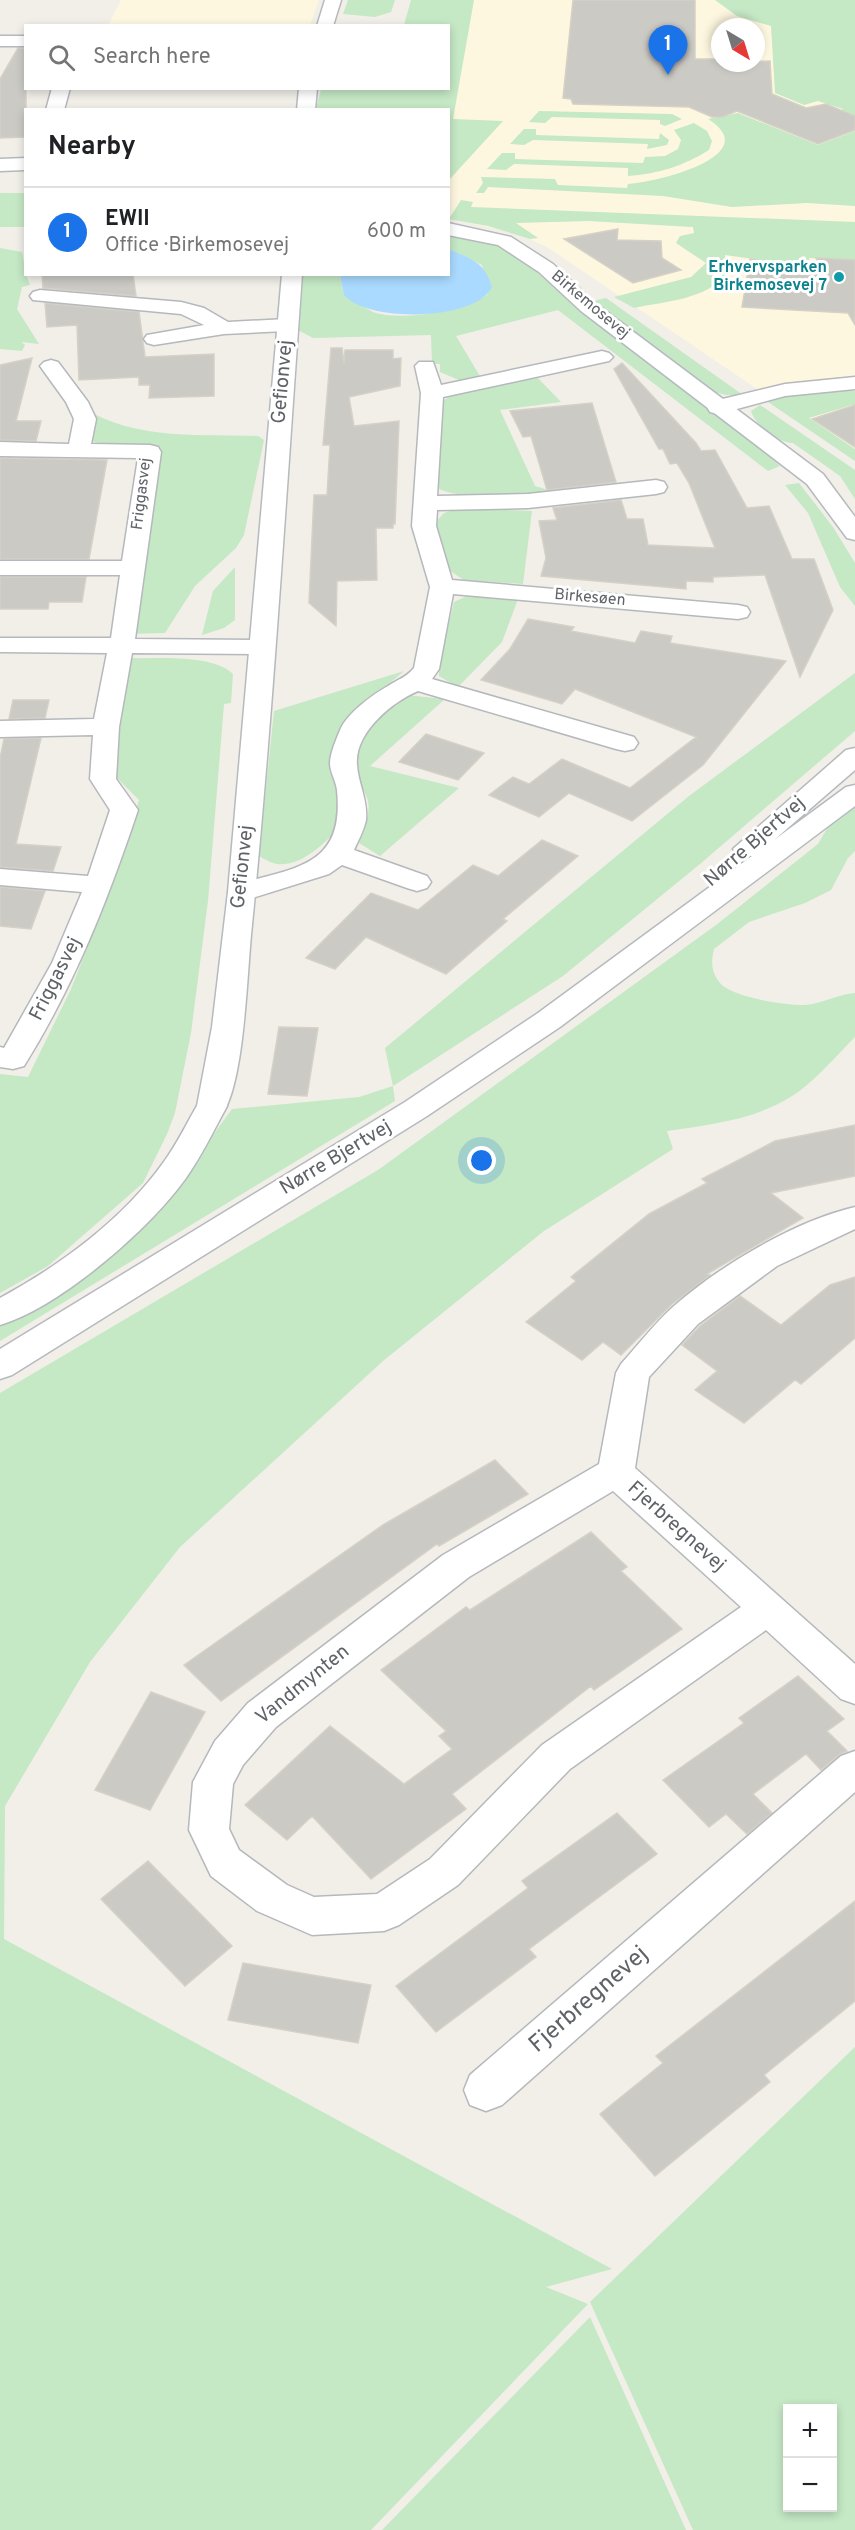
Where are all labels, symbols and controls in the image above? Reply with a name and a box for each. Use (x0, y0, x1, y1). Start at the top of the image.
north arrow (711, 18, 765, 72)
search box (24, 24, 450, 90)
pin: 1 (648, 26, 688, 75)
icon: search (45, 41, 78, 74)
text: Search here (93, 44, 211, 71)
text: Nearby (48, 131, 136, 164)
text: EWII (105, 206, 150, 233)
text: 1 (64, 219, 72, 245)
text: 600 m (367, 219, 426, 245)
text: Office · Birkemosevej (105, 233, 289, 259)
place label: Erhvervsparken Birkemosevej 7 (708, 258, 827, 296)
street label: Birkemosevej (547, 266, 633, 344)
marker: Erhvervsparken Birkemosevej 7 (832, 270, 846, 284)
street label: Gefionvej (266, 339, 300, 425)
street label: Friggasvej (128, 457, 156, 531)
street label: Birkesøen (554, 585, 626, 611)
street label: Nørre Bjertvej (699, 791, 811, 893)
street label: Gefionvej (226, 824, 260, 910)
street label: Friggasvej (24, 933, 88, 1025)
street label: Nørre Bjertvej (275, 1114, 397, 1202)
your location (467, 1146, 496, 1175)
street label: Fjerbregnevej (621, 1476, 731, 1578)
street label: Vandmynten (251, 1639, 355, 1731)
street label: Fjerbregnevej (523, 1940, 655, 2060)
map controls (783, 2404, 837, 2512)
button: + (783, 2404, 837, 2458)
button: − (783, 2458, 837, 2512)

